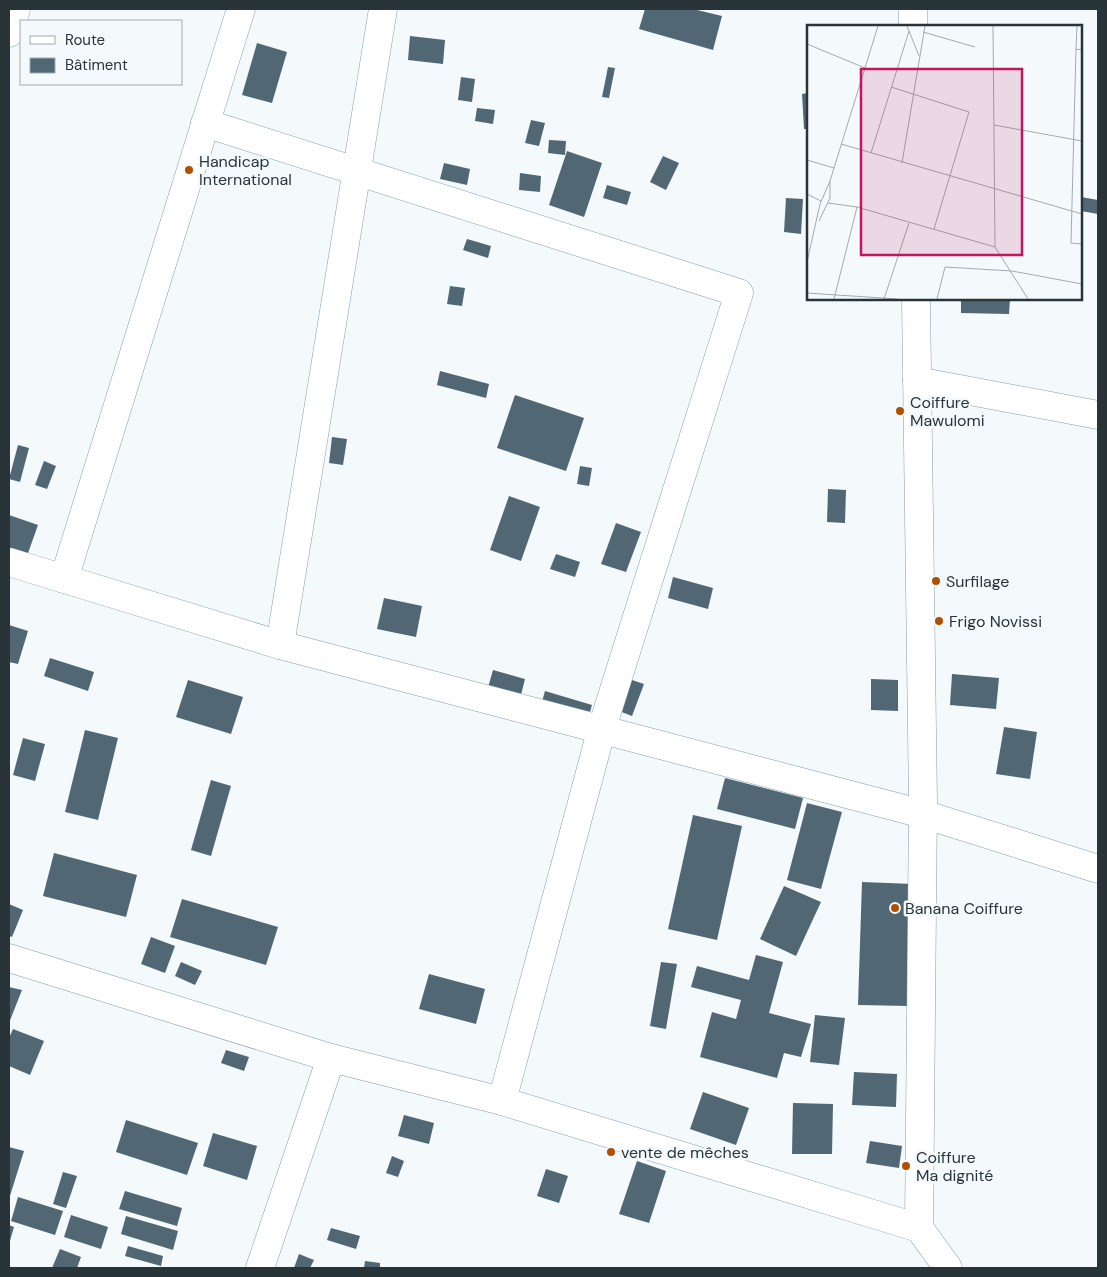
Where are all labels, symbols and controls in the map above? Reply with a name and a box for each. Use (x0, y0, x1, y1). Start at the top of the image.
legend (20, 20, 182, 85)
inset map (807, 25, 1082, 300)
text: Route (65, 30, 105, 50)
text: Bâtiment (65, 55, 128, 75)
place label: Handicap International (199, 151, 292, 190)
marker: Handicap International (183, 164, 195, 176)
place label: Coiffure Mawulomi (910, 392, 985, 431)
marker: Coiffure Mawulomi (894, 405, 906, 417)
place label: Surfilage (946, 571, 1009, 592)
marker: Surfilage (930, 575, 942, 587)
place label: Frigo Novissi (949, 611, 1042, 632)
marker: Frigo Novissi (933, 615, 945, 627)
place label: Banana Coiffure (905, 898, 1023, 919)
marker: Banana Coiffure (889, 902, 901, 914)
place label: vente de mêches (621, 1142, 749, 1163)
marker: vente de mêches (605, 1146, 617, 1158)
place label: Coiffure Ma dignité (916, 1147, 993, 1186)
marker: Coiffure Ma dignité (900, 1160, 912, 1172)

